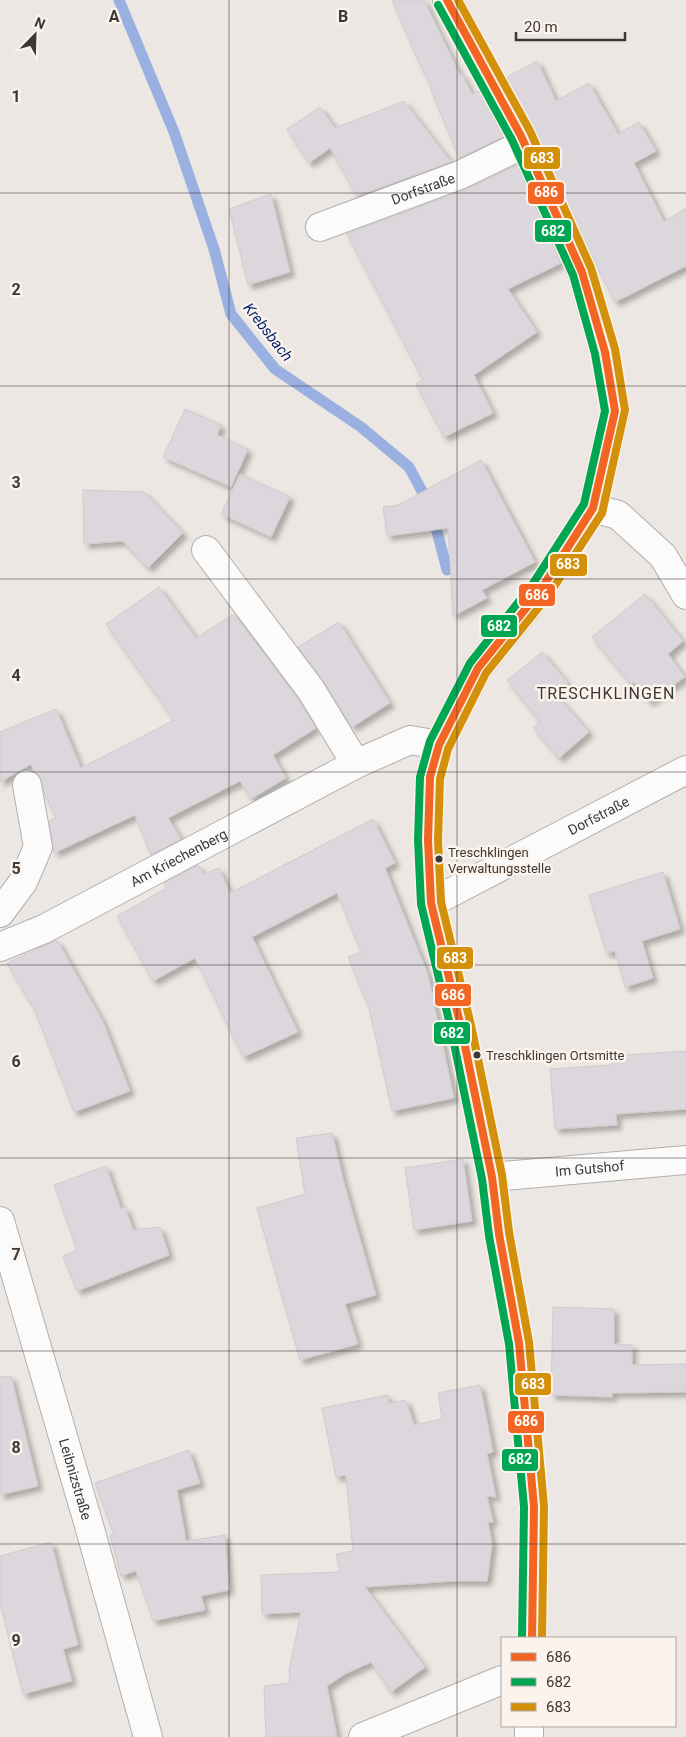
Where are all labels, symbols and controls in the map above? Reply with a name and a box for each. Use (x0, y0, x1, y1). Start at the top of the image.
text: A (109, 7, 120, 26)
text: B (338, 7, 348, 26)
north arrow (10, 10, 60, 60)
scale bar (516, 10, 625, 42)
text: N (32, 14, 48, 32)
text: 20 m (524, 18, 558, 36)
text: 1 (11, 87, 21, 106)
line badge: 683 (523, 146, 561, 170)
text: 683 (530, 150, 554, 166)
street label: Dorfstraße (389, 170, 457, 208)
line badge: 686 (527, 181, 565, 205)
text: 686 (534, 184, 558, 200)
line badge: 682 (534, 219, 572, 243)
text: 682 (541, 223, 565, 239)
text: 2 (11, 280, 21, 299)
water label: Krebsbach (240, 299, 296, 365)
text: 3 (11, 473, 21, 492)
line badge: 683 (549, 553, 588, 577)
text: 683 (556, 556, 580, 572)
line badge: 686 (518, 583, 556, 607)
text: 686 (525, 587, 549, 603)
line badge: 682 (480, 614, 518, 638)
text: 682 (487, 618, 511, 634)
text: 4 (11, 666, 21, 685)
district label: TRESCHKLINGEN (537, 684, 675, 703)
street label: Dorfstraße (565, 793, 632, 838)
street label: Am Kriechenberg (128, 826, 230, 890)
place label: Treschklingen Verwaltungsstelle (448, 845, 551, 876)
marker: Treschklingen Verwaltungsstelle (434, 854, 444, 864)
text: 5 (11, 859, 21, 878)
line badge: 683 (436, 946, 474, 970)
text: 683 (443, 950, 467, 966)
line badge: 686 (434, 983, 472, 1007)
text: 686 (441, 987, 465, 1003)
line badge: 682 (433, 1021, 471, 1045)
text: 682 (440, 1025, 464, 1041)
place label: Treschklingen Ortsmitte (486, 1048, 625, 1063)
marker: Treschklingen Ortsmitte (472, 1050, 482, 1060)
text: 6 (11, 1052, 21, 1071)
street label: Im Gutshof (554, 1157, 625, 1179)
text: 7 (11, 1245, 21, 1264)
line badge: 683 (514, 1372, 552, 1396)
text: 683 (521, 1376, 545, 1392)
line badge: 686 (507, 1410, 545, 1434)
text: 686 (514, 1413, 538, 1429)
street label: Leibnizstraße (56, 1437, 95, 1522)
text: 8 (11, 1438, 21, 1457)
line badge: 682 (501, 1448, 539, 1472)
text: 682 (508, 1451, 532, 1467)
text: 9 (11, 1631, 21, 1650)
legend (501, 1637, 676, 1727)
text: 686 (546, 1648, 571, 1666)
text: 682 (546, 1673, 571, 1691)
text: 683 (546, 1698, 571, 1716)

